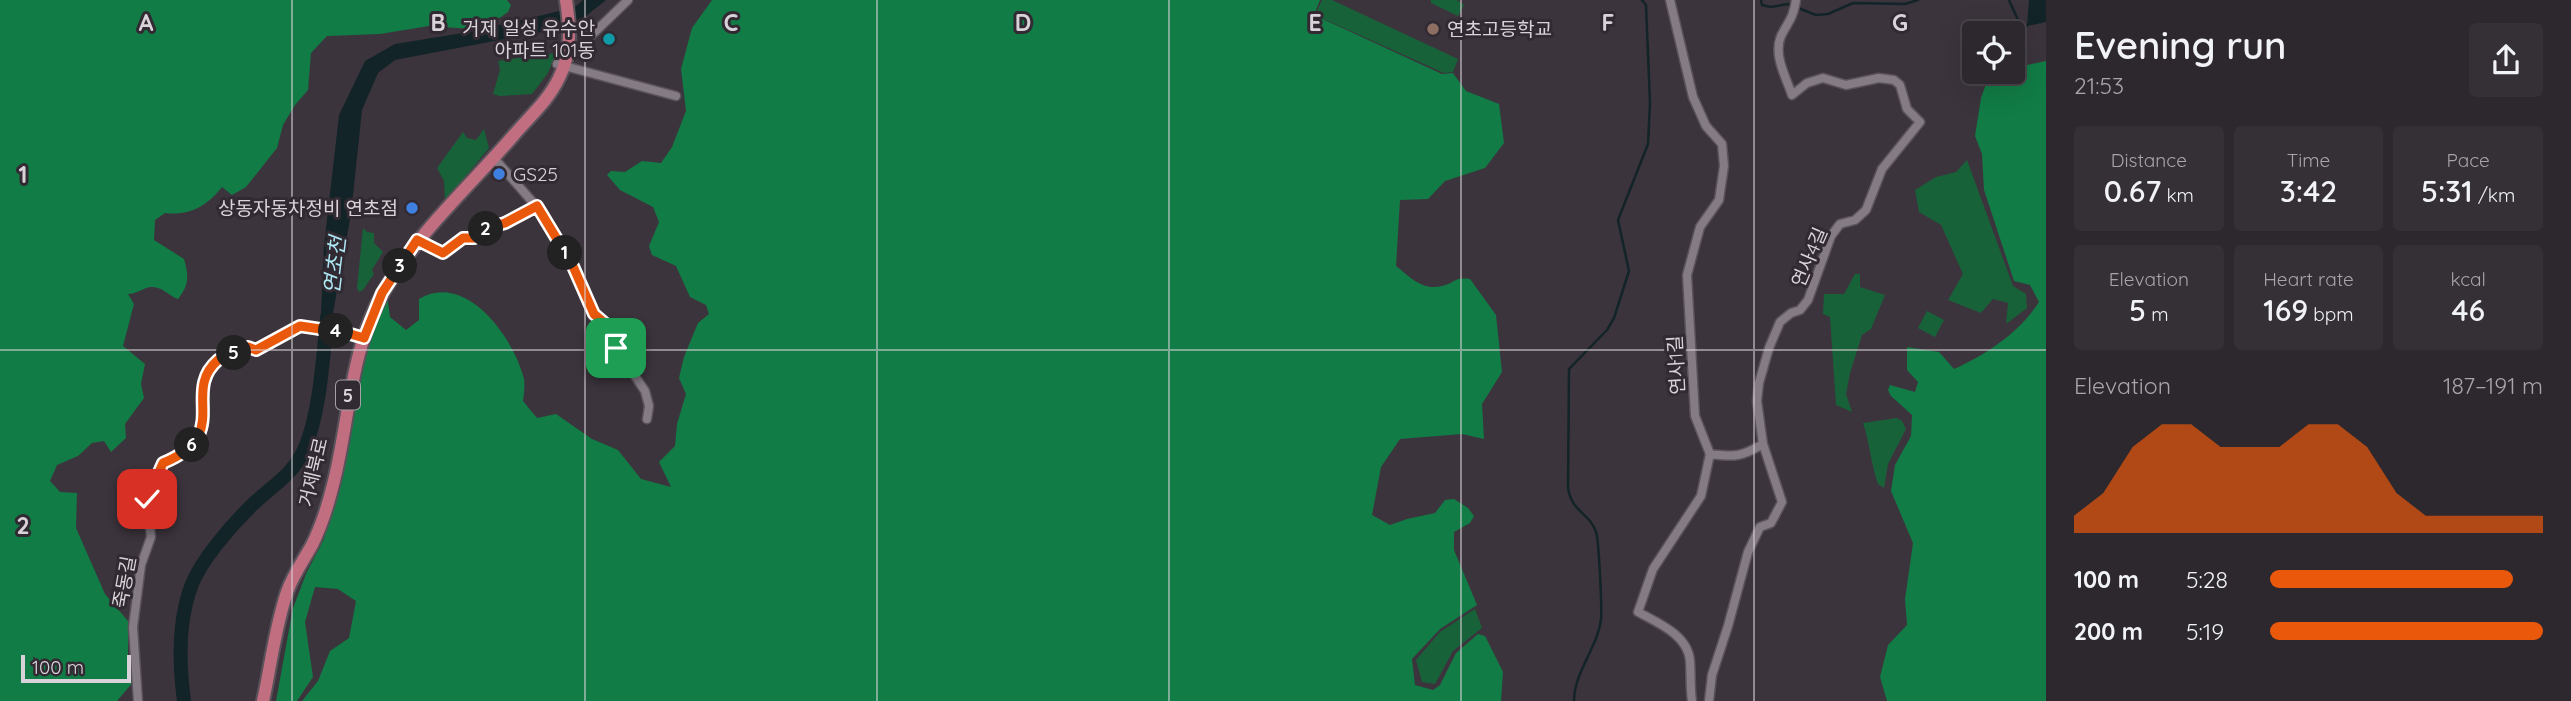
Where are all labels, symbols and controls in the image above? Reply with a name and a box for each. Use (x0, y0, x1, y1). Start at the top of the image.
text: A (139, 8, 154, 37)
text: B (430, 8, 446, 37)
text: C (724, 8, 738, 37)
text: D (1015, 8, 1031, 37)
text: E (1308, 8, 1322, 37)
text: F (1602, 8, 1614, 37)
text: G (1892, 8, 1908, 37)
place label: 거제 일성 유수안 아파트 101동 (462, 16, 596, 62)
place label: 연초고등학교 (1447, 17, 1552, 41)
marker: 연초고등학교 (1425, 21, 1441, 37)
map controls (1962, 21, 2025, 84)
button: locate (1962, 21, 2025, 84)
text: Evening run (2074, 21, 2287, 69)
button: share (2469, 23, 2543, 97)
marker: 거제 일성 유수안 아파트 101동 (601, 31, 617, 47)
text: 21:53 (2074, 71, 2124, 100)
text: Distance (2111, 148, 2187, 172)
text: Time (2287, 148, 2330, 172)
text: Pace (2447, 148, 2490, 172)
text: 1 (19, 160, 27, 189)
place label: GS25 (513, 162, 558, 186)
marker: GS25 (491, 166, 507, 182)
text: 0.67 (2104, 172, 2161, 210)
text: 3:42 (2280, 172, 2337, 210)
text: 5:31 (2421, 172, 2473, 210)
text: km (2161, 183, 2194, 207)
text: /km (2473, 183, 2515, 207)
place label: 상동자동차정비 연초점 (218, 196, 398, 220)
marker: 상동자동차정비 연초점 (404, 200, 420, 216)
pin: 2 (468, 212, 504, 246)
text: 2 (480, 216, 491, 240)
street label: 연사4길 (1786, 224, 1832, 290)
water label: 연초천 (318, 232, 351, 295)
pin: 1 (548, 236, 582, 270)
text: 1 (561, 240, 568, 264)
pin: 3 (382, 248, 418, 284)
text: 3 (394, 253, 405, 277)
text: Elevation (2109, 267, 2189, 291)
text: Heart rate (2263, 267, 2354, 291)
text: kcal (2450, 267, 2486, 291)
text: 5 (2129, 291, 2146, 329)
text: 169 (2263, 291, 2308, 329)
text: 46 (2451, 291, 2485, 329)
text: m (2146, 302, 2169, 326)
text: bpm (2308, 302, 2354, 326)
pin: 4 (318, 314, 354, 348)
text: 4 (330, 318, 341, 342)
pin (586, 318, 646, 378)
icon: arrive (597, 329, 635, 367)
street label: 연사1길 (1662, 335, 1690, 395)
pin: 5 (216, 336, 252, 370)
text: 5 (228, 340, 239, 364)
text: Elevation (2074, 371, 2171, 400)
text: 187–191 m (2443, 371, 2543, 400)
road number: 5 (336, 380, 360, 410)
pin: 6 (174, 428, 210, 462)
text: 6 (186, 432, 197, 456)
street label: 거제북로 (293, 435, 333, 509)
pin (117, 469, 177, 529)
icon: check (128, 480, 166, 518)
text: 2 (16, 511, 30, 540)
street label: 죽동길 (108, 554, 140, 610)
text: 100 m (2074, 565, 2139, 594)
text: 5:28 (2186, 565, 2228, 594)
text: 200 m (2074, 617, 2143, 646)
text: 5:19 (2186, 617, 2224, 646)
scale bar (21, 652, 131, 684)
text: 100 m (32, 655, 84, 679)

